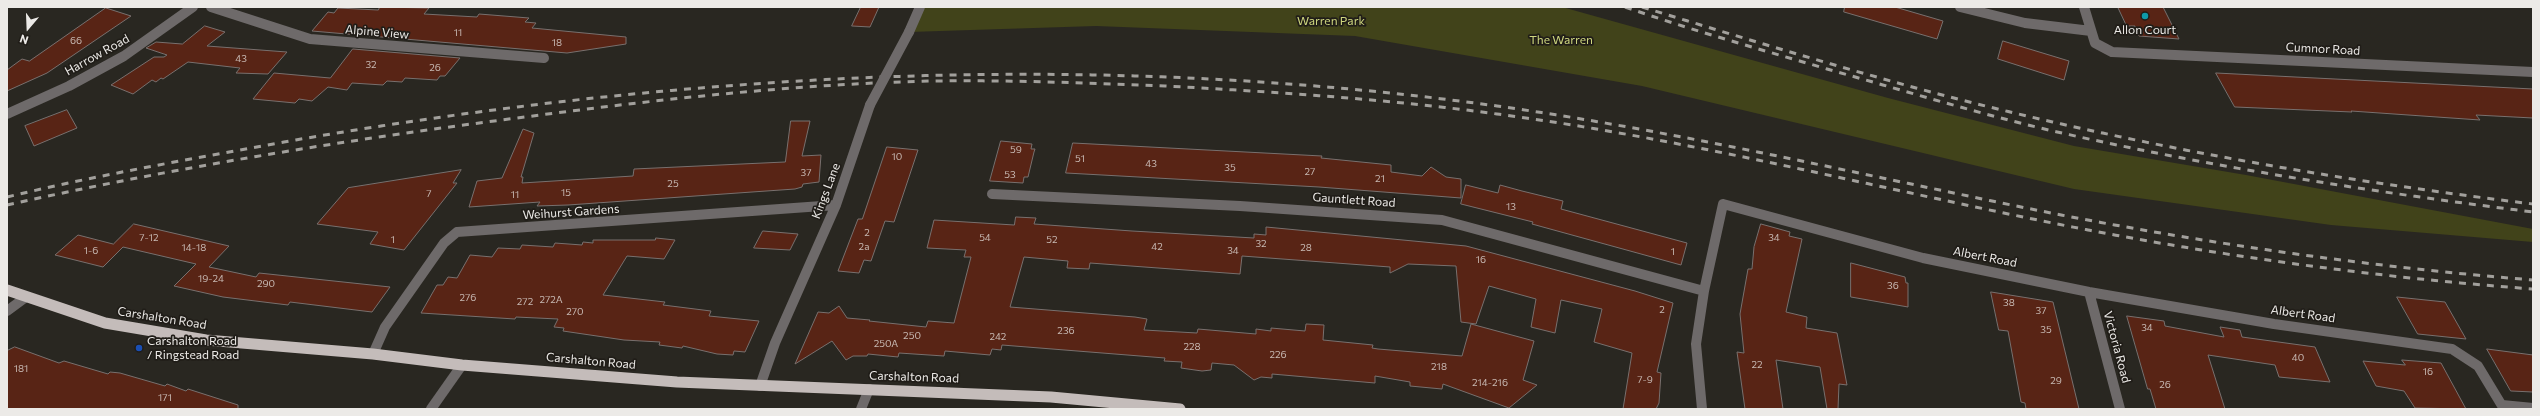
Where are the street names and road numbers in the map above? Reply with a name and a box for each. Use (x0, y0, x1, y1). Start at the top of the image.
street label: Alpine View (344, 22, 410, 42)
street label: Harrow Road (62, 31, 132, 79)
street label: Cumnor Road (2285, 40, 2361, 58)
street label: Kings Lane (809, 161, 843, 221)
street label: Gauntlett Road (1312, 190, 1396, 210)
street label: Weihurst Gardens (522, 201, 620, 223)
street label: Albert Road (1952, 244, 2018, 270)
street label: Albert Road (2270, 302, 2336, 326)
street label: Carshalton Road (116, 304, 208, 332)
street label: Victoria Road (2101, 310, 2133, 384)
street label: Carshalton Road (546, 350, 636, 372)
street label: Carshalton Road (869, 368, 959, 386)

